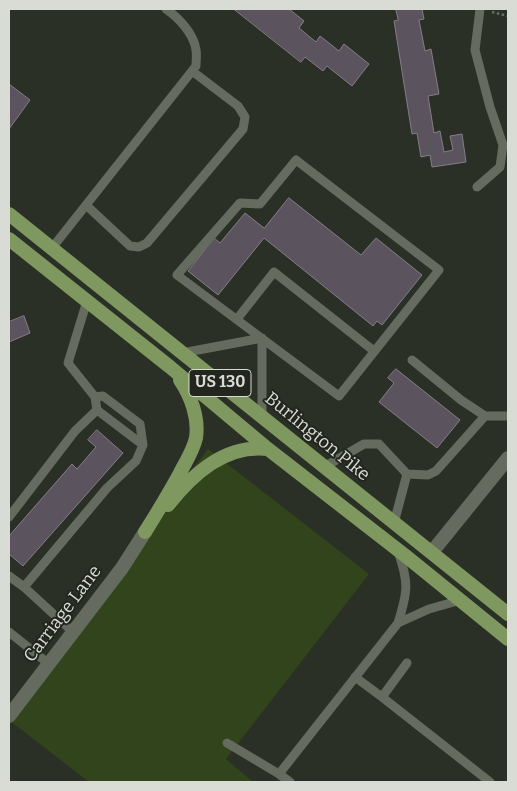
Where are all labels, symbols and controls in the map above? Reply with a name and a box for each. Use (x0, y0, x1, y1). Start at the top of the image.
road number: US 130 (189, 369, 251, 396)
street label: Burlington Pike (260, 388, 374, 486)
street label: Carriage Lane (20, 561, 106, 667)

